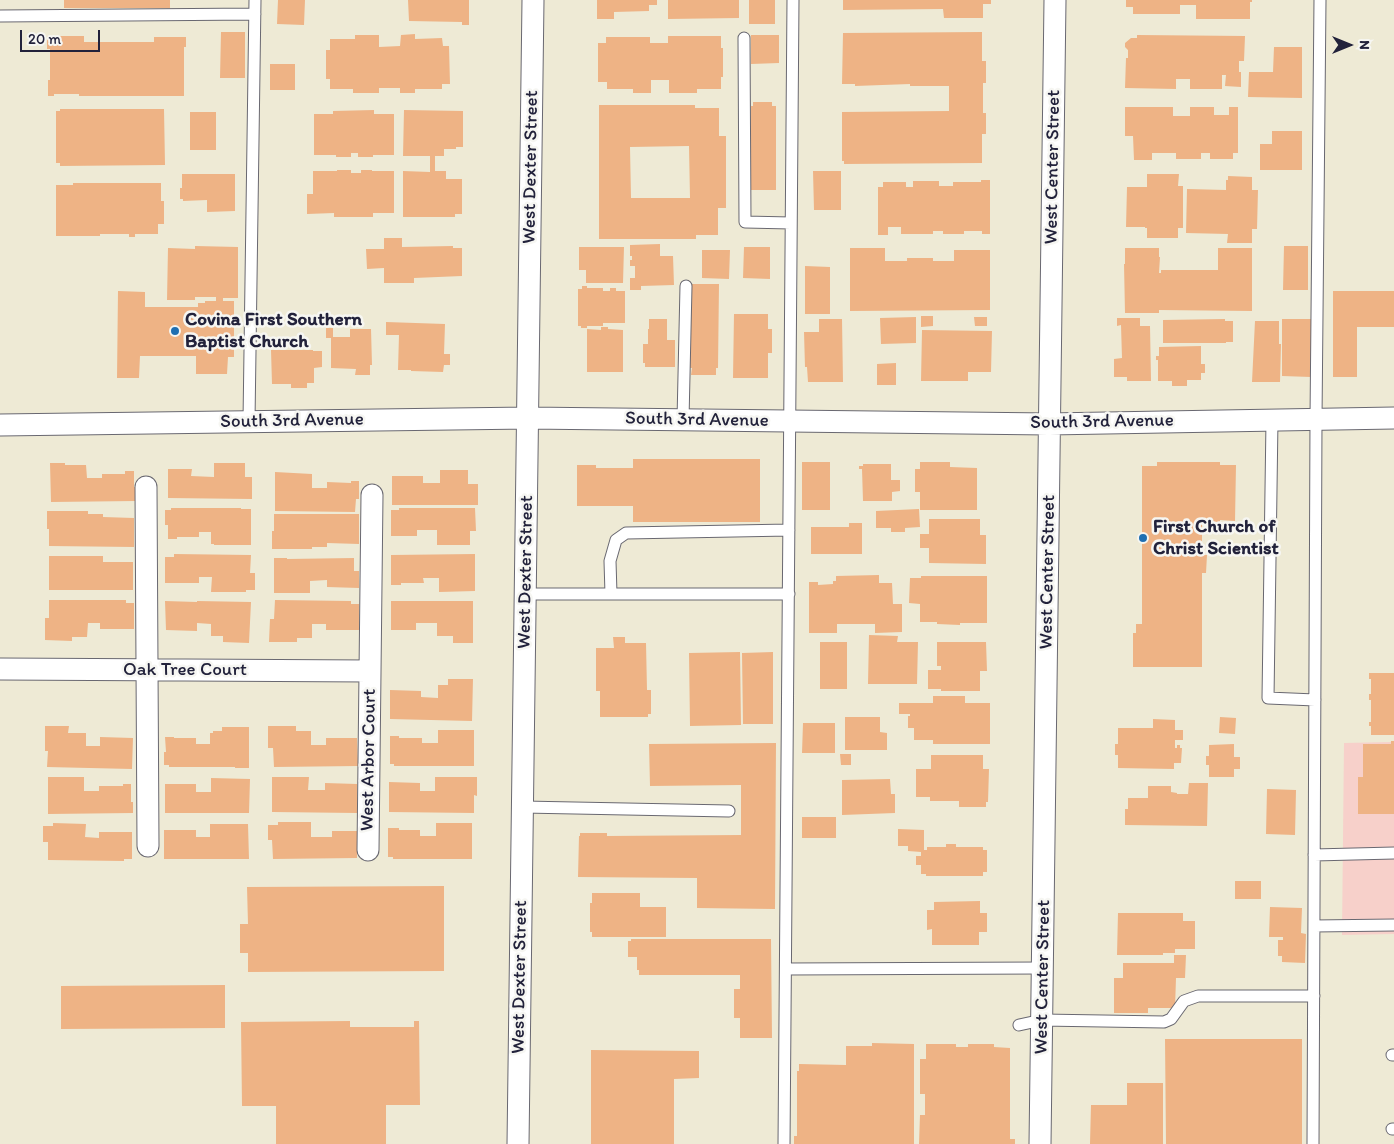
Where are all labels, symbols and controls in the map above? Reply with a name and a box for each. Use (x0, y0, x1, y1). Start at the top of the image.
scale bar (22, 20, 102, 52)
north arrow (1324, 20, 1374, 70)
text: 20 m (28, 30, 61, 48)
text: N (1356, 40, 1373, 50)
street label: West Center Street (1040, 89, 1066, 245)
street label: West Dexter Street (518, 90, 544, 244)
place label: Covina First Southern Baptist Church (185, 309, 362, 353)
marker: Covina First Southern Baptist Church (169, 325, 181, 337)
street label: South 3rd Avenue (625, 407, 769, 433)
street label: South 3rd Avenue (220, 408, 364, 434)
street label: South 3rd Avenue (1030, 409, 1174, 435)
street label: West Center Street (1035, 494, 1061, 650)
street label: West Dexter Street (513, 495, 539, 649)
place label: First Church of Christ Scientist (1153, 516, 1279, 560)
marker: First Church of Christ Scientist (1137, 532, 1149, 544)
street label: Oak Tree Court (123, 659, 247, 681)
street label: West Arbor Court (356, 689, 382, 831)
street label: West Center Street (1030, 899, 1056, 1055)
street label: West Dexter Street (507, 900, 533, 1054)

